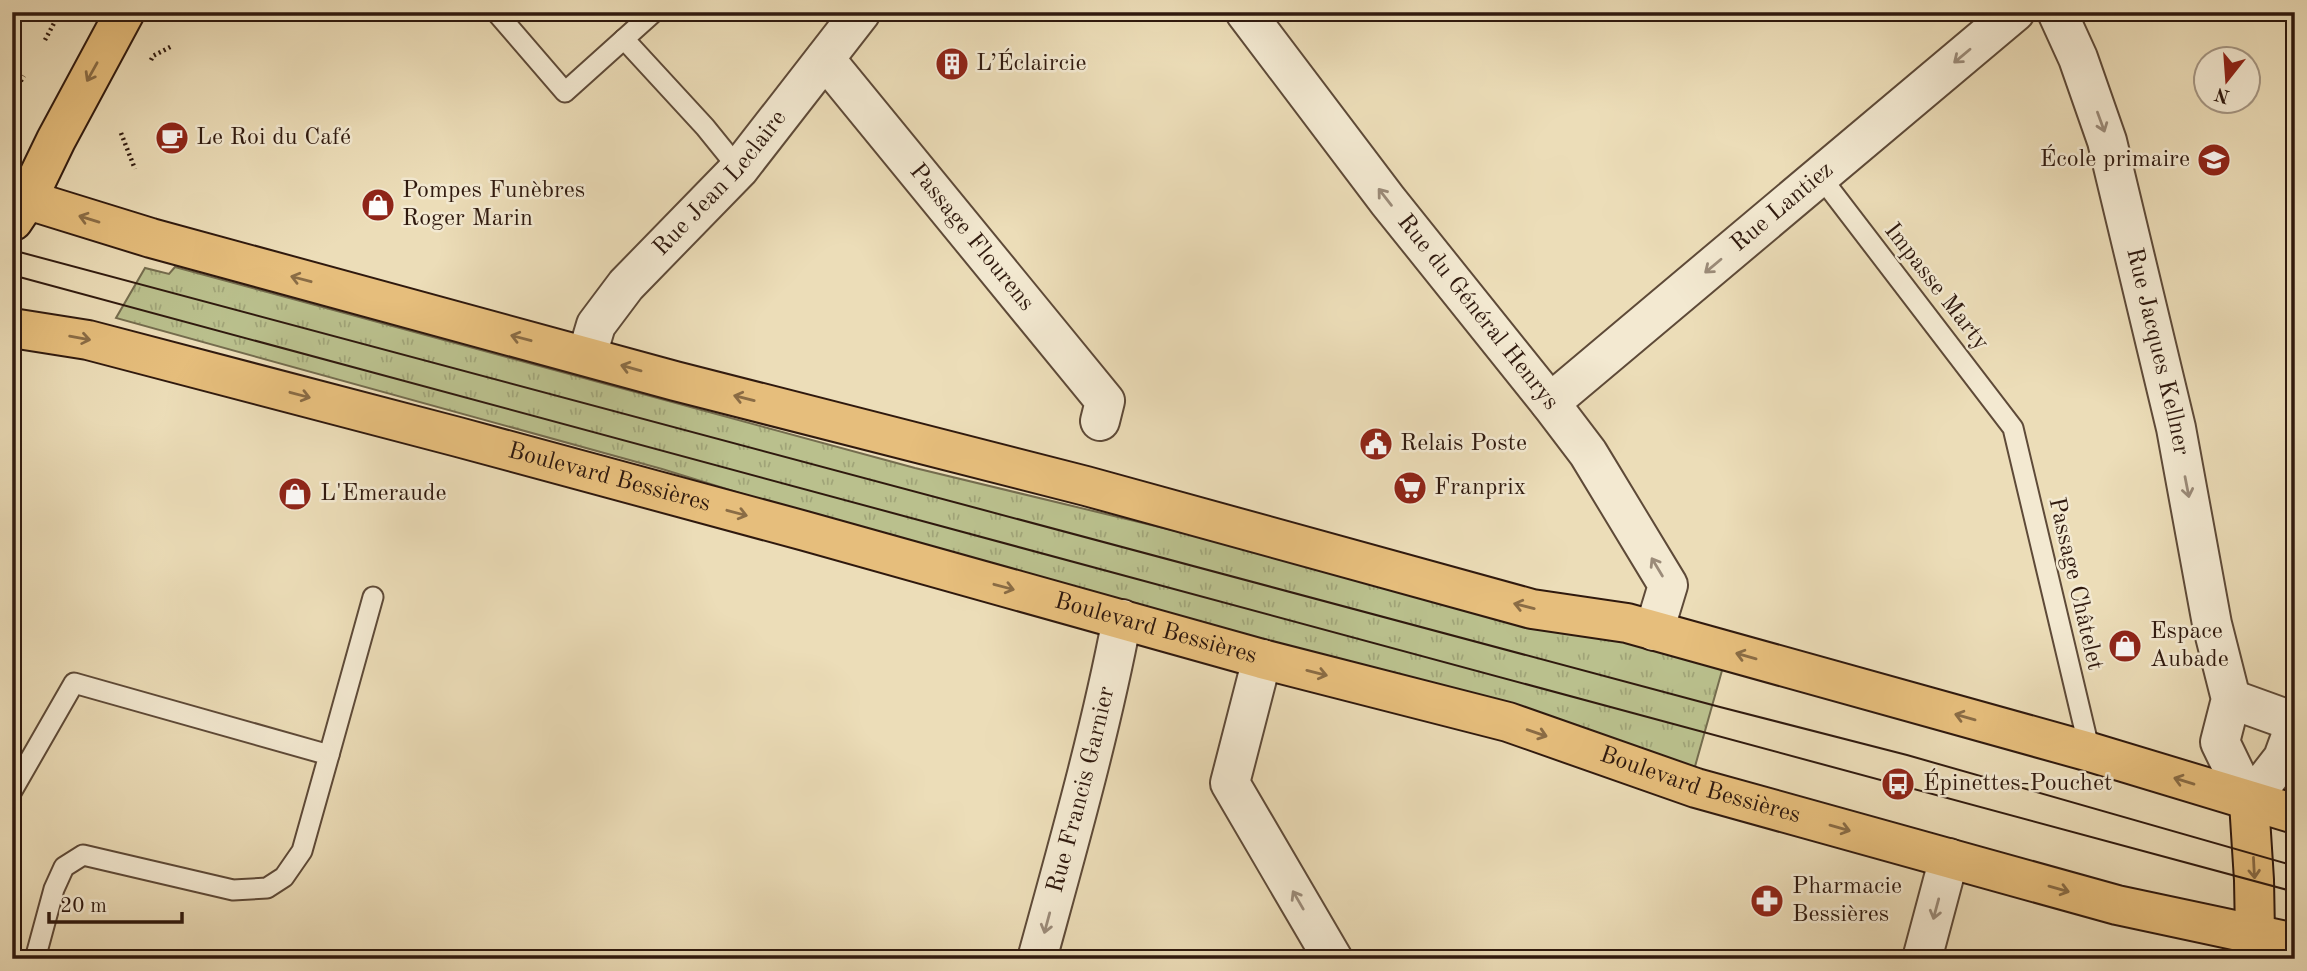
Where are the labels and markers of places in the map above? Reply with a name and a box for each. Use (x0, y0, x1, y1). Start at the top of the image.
building icon: L’Éclaircie (933, 45, 971, 83)
place label: L’Éclaircie (976, 48, 1087, 76)
cafe icon: Le Roi du Café (153, 119, 191, 157)
place label: Le Roi du Café (196, 126, 351, 150)
school or university icon: École primaire (2195, 141, 2233, 179)
place label: École primaire (2040, 144, 2190, 172)
place label: Pompes Funèbres Roger Marin (402, 179, 585, 231)
shop icon: Pompes Funèbres Roger Marin (359, 186, 397, 224)
public building icon: Relais Poste (1357, 425, 1395, 463)
place label: Relais Poste (1400, 432, 1527, 456)
supermarket icon: Franprix (1391, 469, 1429, 507)
shop icon: L'Emeraude (276, 475, 314, 513)
place label: Franprix (1434, 476, 1526, 500)
place label: L'Emeraude (320, 482, 447, 506)
place label: Espace Aubade (2150, 620, 2229, 672)
shop icon: Espace Aubade (2106, 627, 2144, 665)
bus stop icon: Épinettes-Pouchet (1879, 765, 1917, 803)
place label: Épinettes-Pouchet (1923, 768, 2112, 796)
place label: Pharmacie Bessières (1792, 875, 1902, 927)
pharmacy icon: Pharmacie Bessières (1748, 882, 1786, 920)

